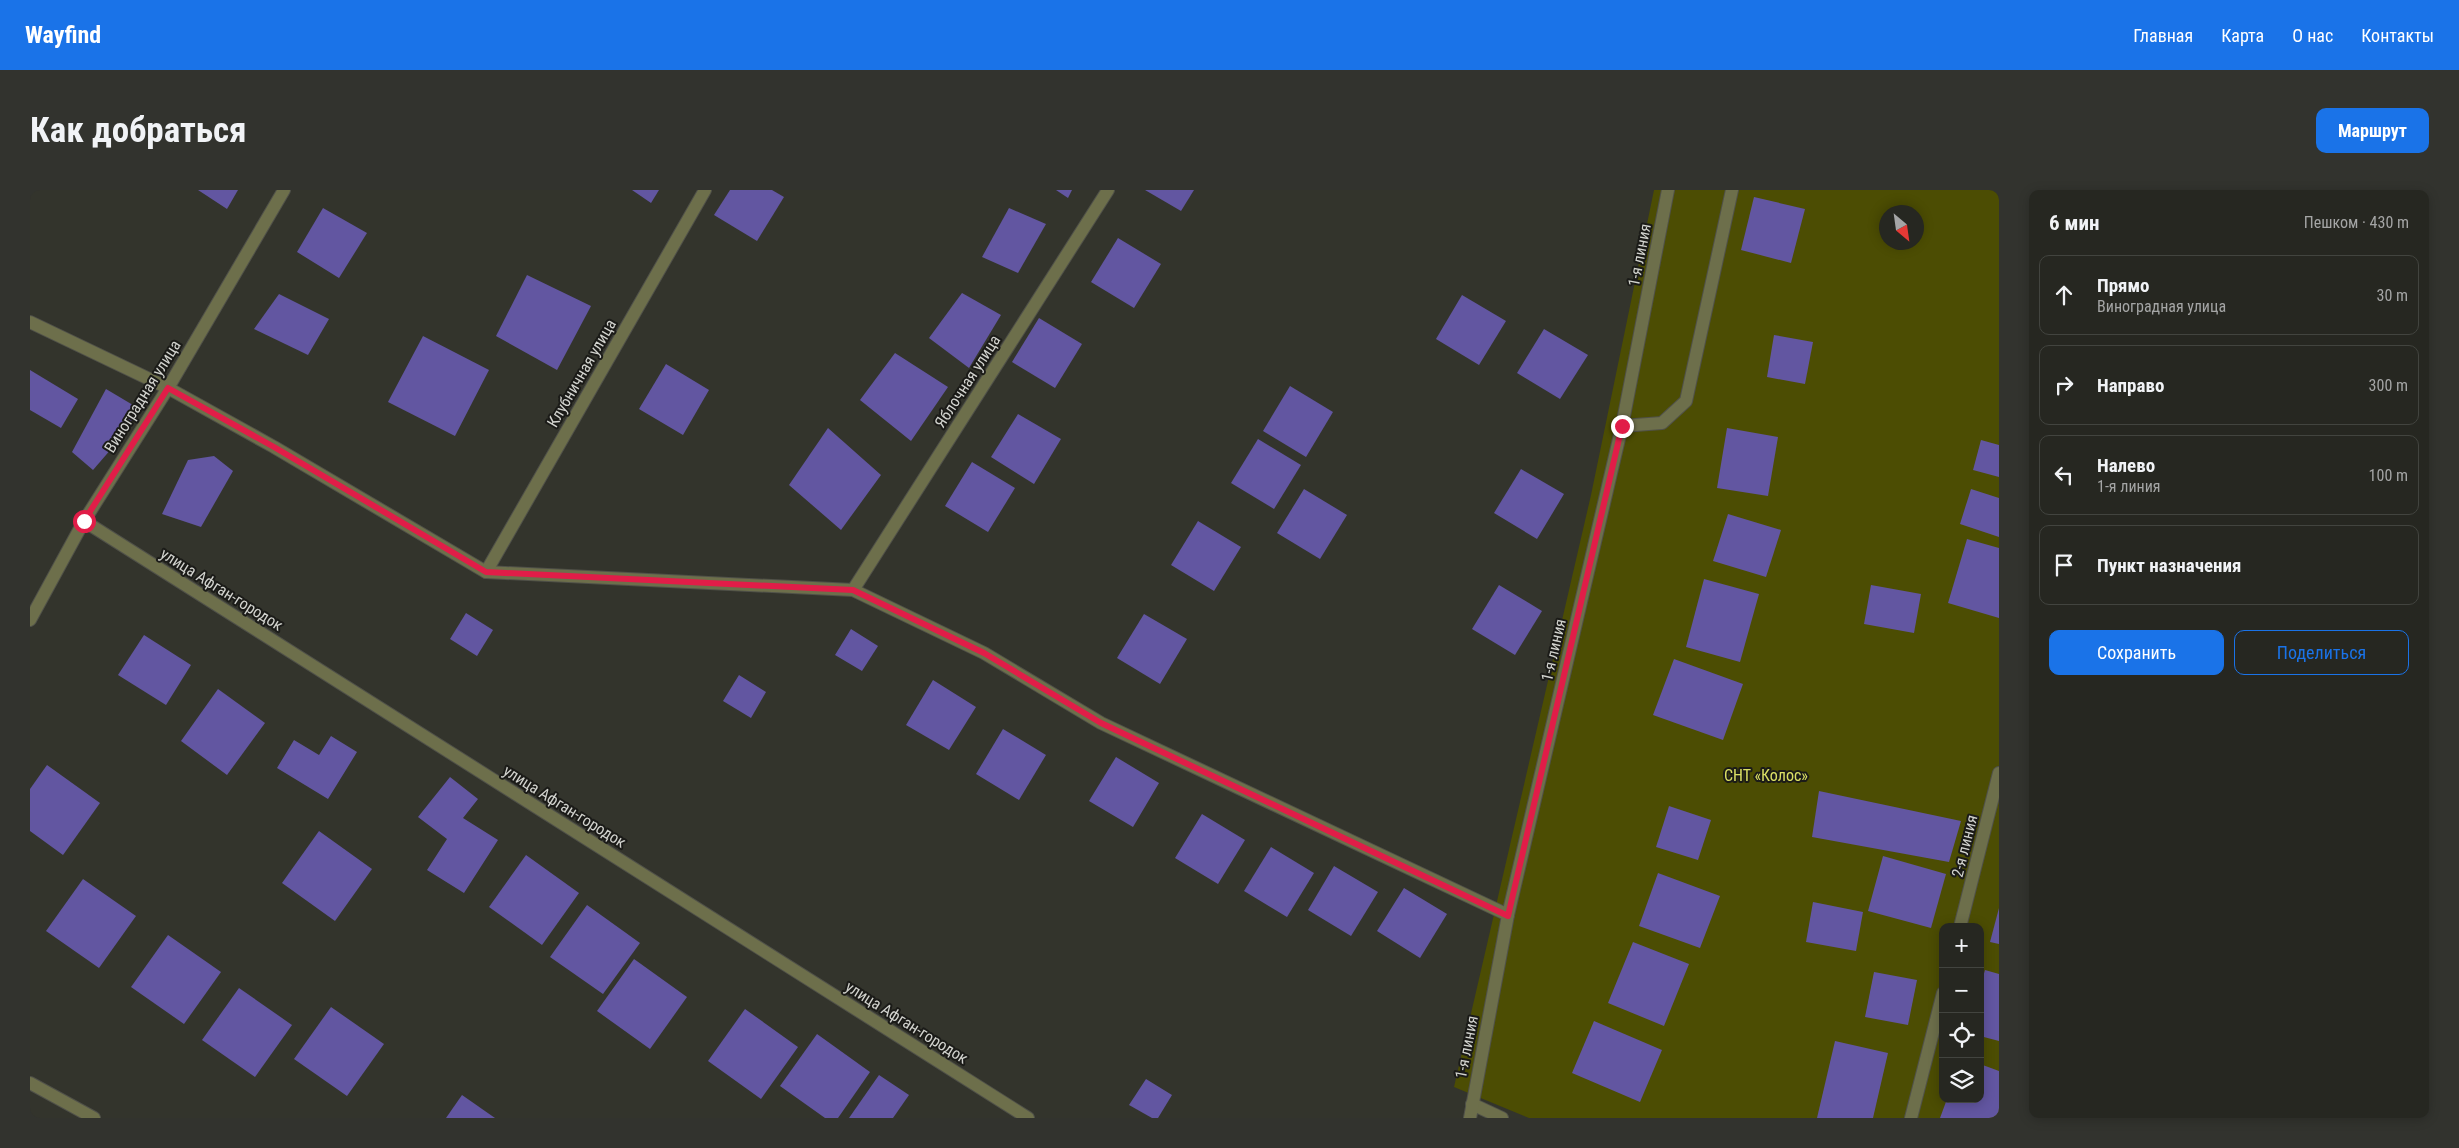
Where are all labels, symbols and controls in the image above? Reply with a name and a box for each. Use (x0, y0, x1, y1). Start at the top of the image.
text: Wayfind (25, 21, 101, 49)
text: Главная (2133, 25, 2193, 46)
text: Карта (2221, 25, 2264, 46)
text: О нас (2292, 25, 2333, 46)
text: Контакты (2361, 25, 2434, 46)
button: Маршрут (2316, 108, 2429, 153)
text: Как добраться (30, 110, 246, 151)
north arrow (1879, 205, 1924, 250)
text: 6 мин (2049, 211, 2099, 235)
text: Пешком · 430 m (2304, 213, 2409, 232)
street label: 1-я линия (1624, 222, 1655, 288)
text: Прямо (2097, 274, 2150, 297)
icon: ahead (2050, 281, 2078, 309)
text: 30 m (2376, 286, 2408, 305)
text: Виноградная улица (2097, 297, 2226, 316)
street label: Клубничная улица (543, 316, 620, 431)
street label: Яблочная улица (930, 331, 1004, 431)
street label: Виноградная улица (100, 337, 185, 456)
icon: right (2050, 371, 2078, 399)
text: Направо (2097, 374, 2164, 397)
text: 300 m (2369, 376, 2408, 395)
route end (1611, 415, 1634, 438)
text: Налево (2097, 454, 2155, 477)
icon: left (2050, 461, 2078, 489)
text: 100 m (2369, 466, 2408, 485)
text: 1-я линия (2097, 477, 2161, 496)
route start (73, 510, 96, 533)
street label: улица Афган-городок (157, 544, 287, 635)
icon: arrive (2050, 551, 2078, 579)
text: Пункт назначения (2097, 554, 2241, 577)
street label: 1-я линия (1537, 617, 1570, 683)
button: Сохранить (2049, 630, 2224, 675)
button: Поделиться (2234, 630, 2409, 675)
street label: улица Афган-городок (500, 761, 630, 852)
park label: СНТ «Колос» (1724, 766, 1808, 785)
street label: 2-я линия (1948, 813, 1981, 879)
map controls (1939, 923, 1984, 1103)
button: + (1939, 923, 1984, 968)
button: − (1939, 968, 1984, 1013)
street label: улица Афган-городок (842, 977, 972, 1068)
button: locate (1939, 1013, 1984, 1058)
street label: 1-я линия (1451, 1014, 1482, 1080)
button: layers (1939, 1058, 1984, 1103)

